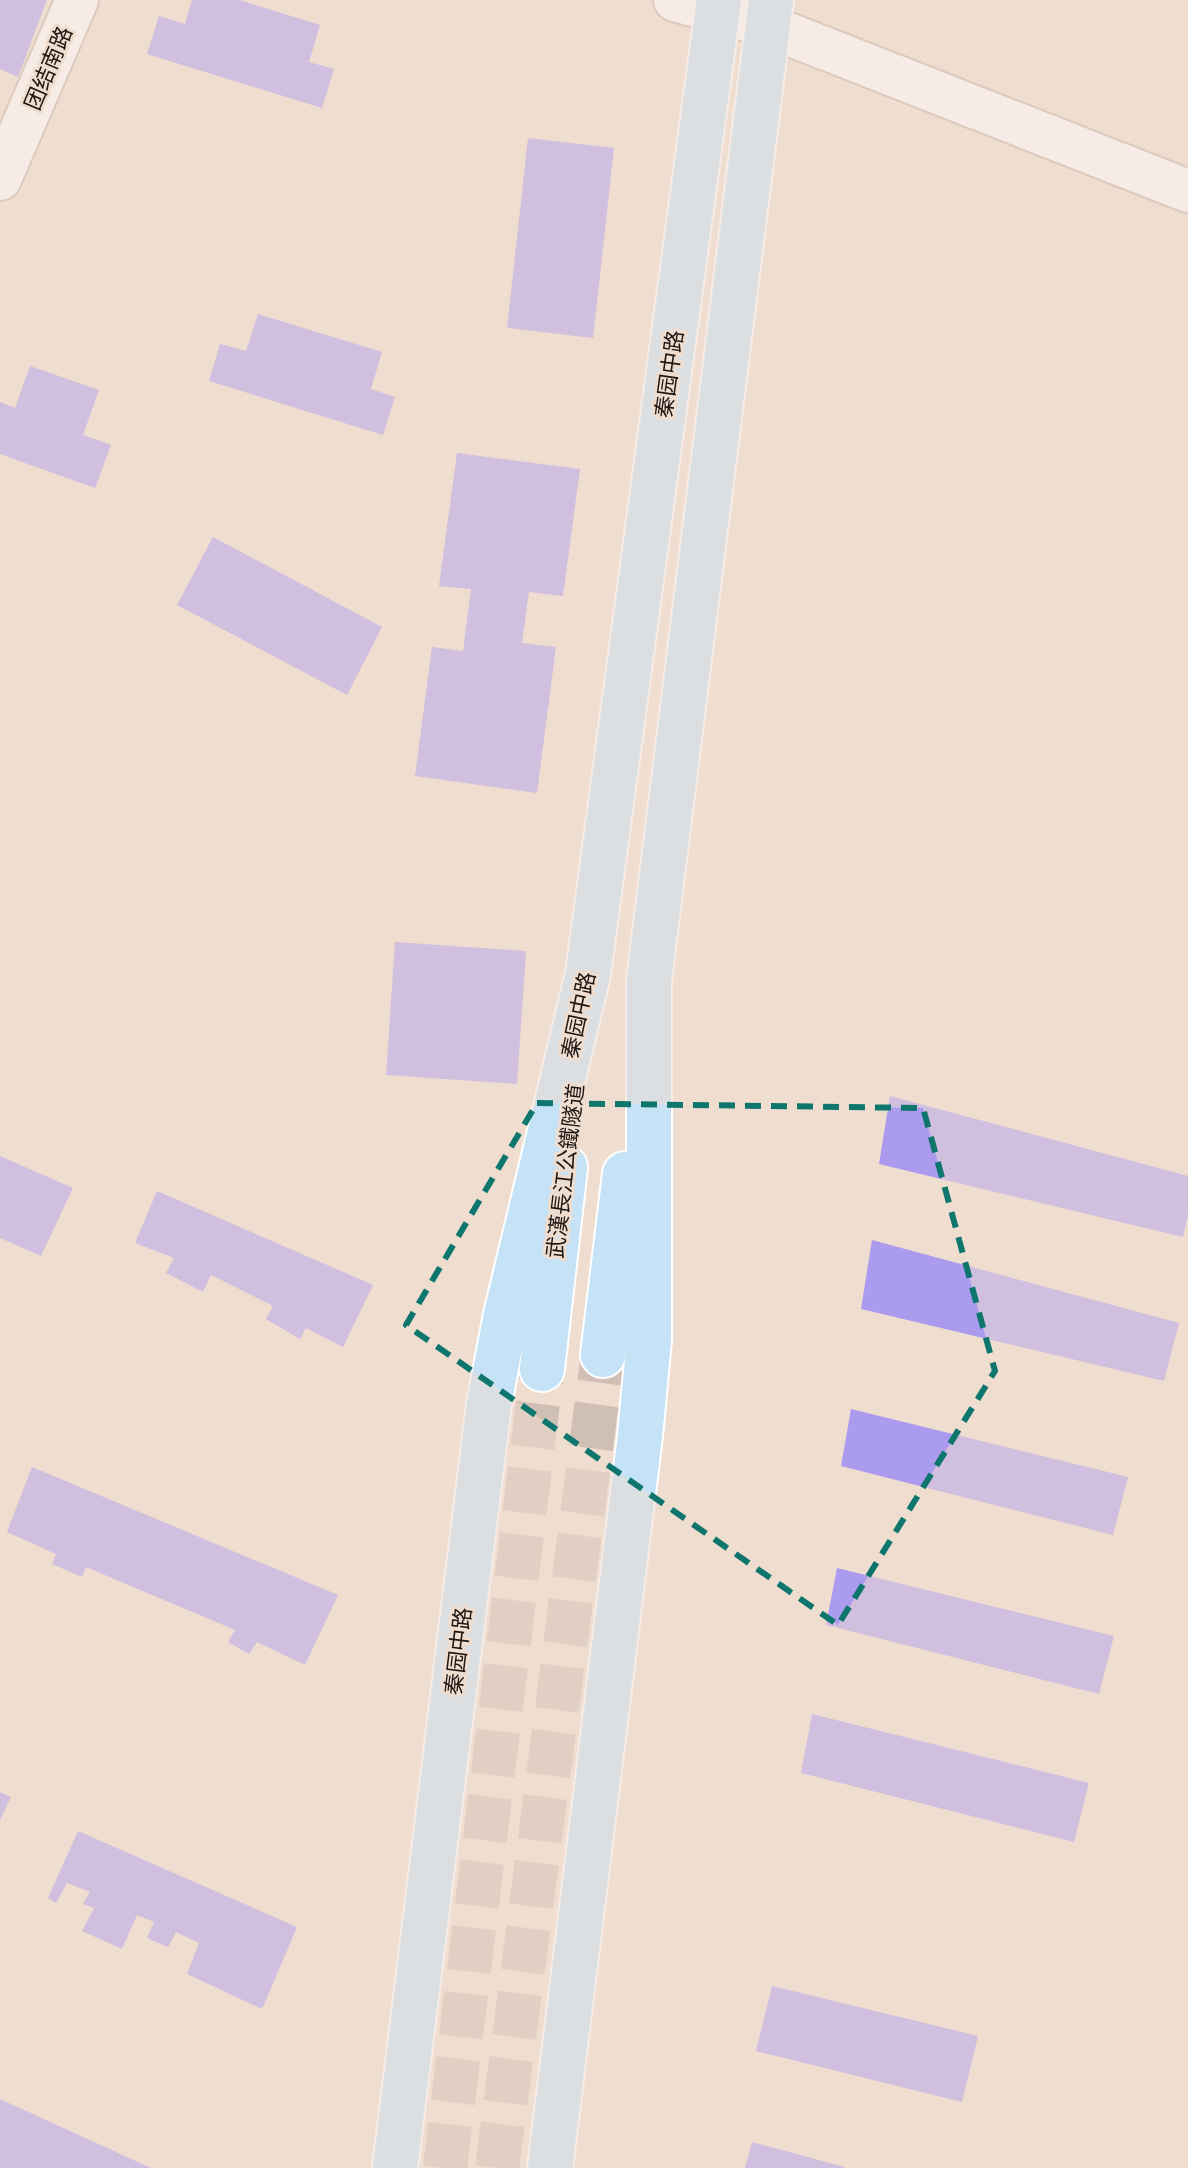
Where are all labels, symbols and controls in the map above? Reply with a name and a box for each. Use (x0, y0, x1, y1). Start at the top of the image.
street label: 团结南路 (19, 22, 78, 114)
street label: 秦园中路 (650, 329, 689, 420)
street label: 秦园中路 (556, 969, 601, 1061)
street label: 武漢長江公鐵隧道 (541, 1082, 590, 1260)
street label: 秦园中路 (440, 1606, 477, 1696)

